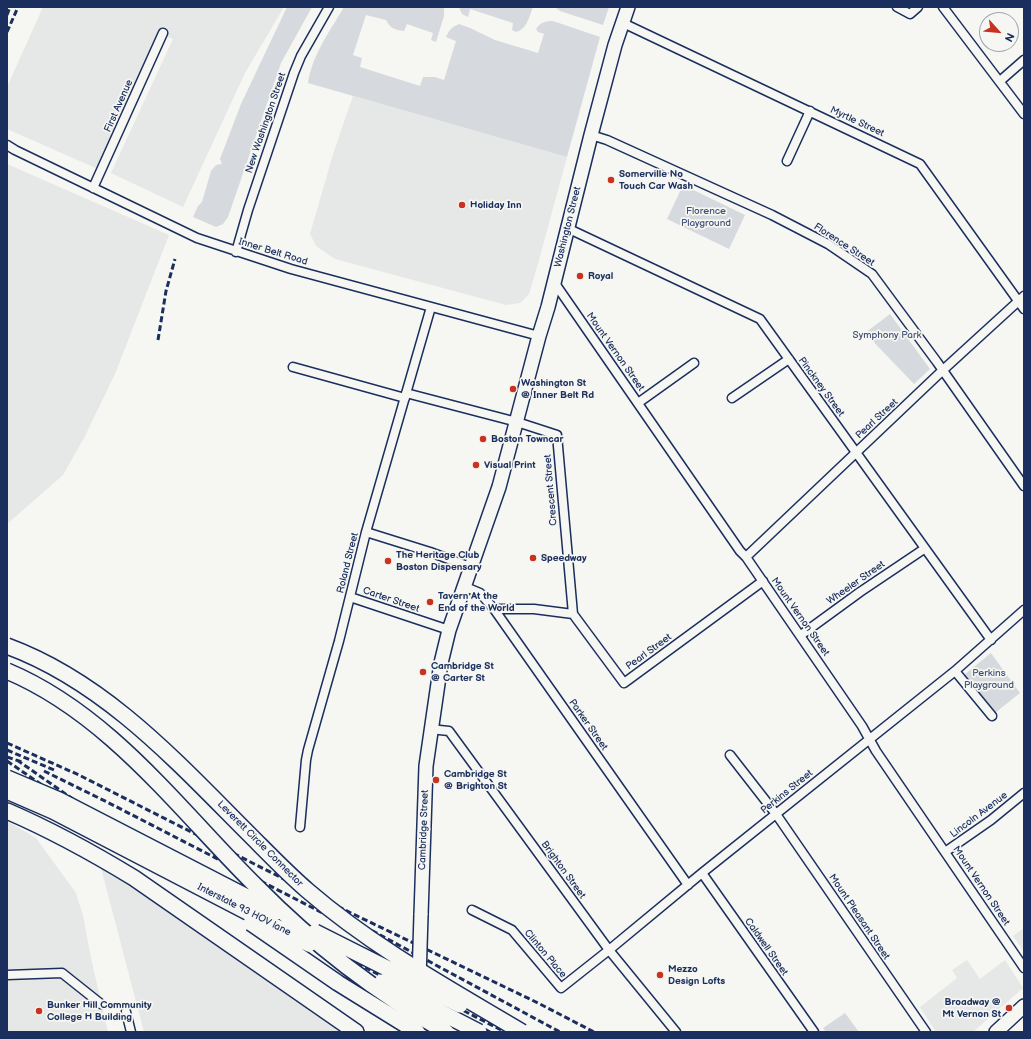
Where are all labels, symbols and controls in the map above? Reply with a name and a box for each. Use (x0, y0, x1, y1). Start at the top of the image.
north arrow (979, 12, 1019, 52)
text: N (1002, 31, 1017, 44)
street label: New Washington Street (243, 71, 289, 175)
street label: First Avenue (102, 78, 136, 134)
street label: Myrtle Street (828, 104, 886, 140)
place label: Somerville No Touch Car Wash (619, 168, 693, 192)
marker: Somerville No Touch Car Wash (606, 175, 616, 185)
street label: Washington Street (552, 185, 584, 269)
place label: Holiday Inn (470, 199, 521, 211)
marker: Holiday Inn (457, 200, 467, 210)
park label: Florence Playground (681, 205, 731, 228)
street label: Florence Street (811, 221, 877, 269)
street label: Inner Belt Road (237, 236, 309, 268)
place label: Royal (588, 270, 613, 282)
marker: Royal (575, 271, 585, 281)
street label: Mount Vernon Street (583, 310, 647, 394)
park label: Symphony Park (853, 329, 921, 341)
street label: Pinckney Street (795, 355, 847, 419)
place label: Washington St @ Inner Belt Rd (521, 377, 594, 400)
marker: Washington St @ Inner Belt Rd (508, 384, 518, 394)
street label: Pearl Street (853, 396, 901, 442)
place label: Boston Towncar (491, 433, 563, 445)
marker: Boston Towncar (478, 434, 488, 444)
street label: Crescent Street (542, 454, 560, 526)
place label: Visual Print (484, 459, 536, 471)
marker: Visual Print (471, 460, 481, 470)
street label: Roland Street (335, 531, 361, 595)
place label: The Heritage Club Boston Dispensary (396, 549, 482, 572)
place label: Speedway (541, 552, 587, 564)
marker: Speedway (528, 553, 538, 563)
marker: The Heritage Club Boston Dispensary (383, 556, 393, 566)
street label: Wheeler Street (825, 559, 887, 607)
street label: Mount Vernon Street (768, 575, 832, 659)
street label: Carter Street (361, 585, 421, 615)
place label: Tavern At the End of the World (438, 590, 515, 614)
marker: Tavern At the End of the World (425, 597, 435, 607)
street label: Pearl Street (624, 631, 674, 673)
place label: Cambridge St @ Carter St (431, 660, 494, 684)
marker: Cambridge St @ Carter St (418, 667, 428, 677)
park label: Perkins Playground (964, 667, 1014, 690)
street label: Parker Street (566, 697, 610, 753)
street label: Perkins Street (759, 767, 815, 817)
place label: Cambridge St @ Brighton St (444, 768, 507, 792)
marker: Cambridge St @ Brighton St (431, 775, 441, 785)
street label: Lincoln Avenue (948, 789, 1010, 841)
street label: Cambridge Street (417, 790, 431, 870)
street label: Leverett Circle Connector (215, 799, 305, 889)
street label: Brighton Street (538, 839, 588, 901)
street label: Mount Vernon Street (950, 844, 1012, 928)
street label: Mount Pleasant Street (826, 872, 892, 962)
street label: Interstate 93 HOV lane (195, 881, 293, 939)
street label: Caldwell Street (742, 916, 790, 978)
street label: Clinton Place (521, 927, 569, 981)
place label: Mezzo Design Lofts (668, 963, 725, 986)
marker: Mezzo Design Lofts (655, 970, 665, 980)
place label: Broadway @ Mt Vernon St (942, 996, 1001, 1020)
place label: Bunker Hill Community College H Building (47, 999, 152, 1022)
marker: Broadway @ Mt Vernon St (1004, 1003, 1014, 1013)
marker: Bunker Hill Community College H Building (34, 1006, 44, 1016)

